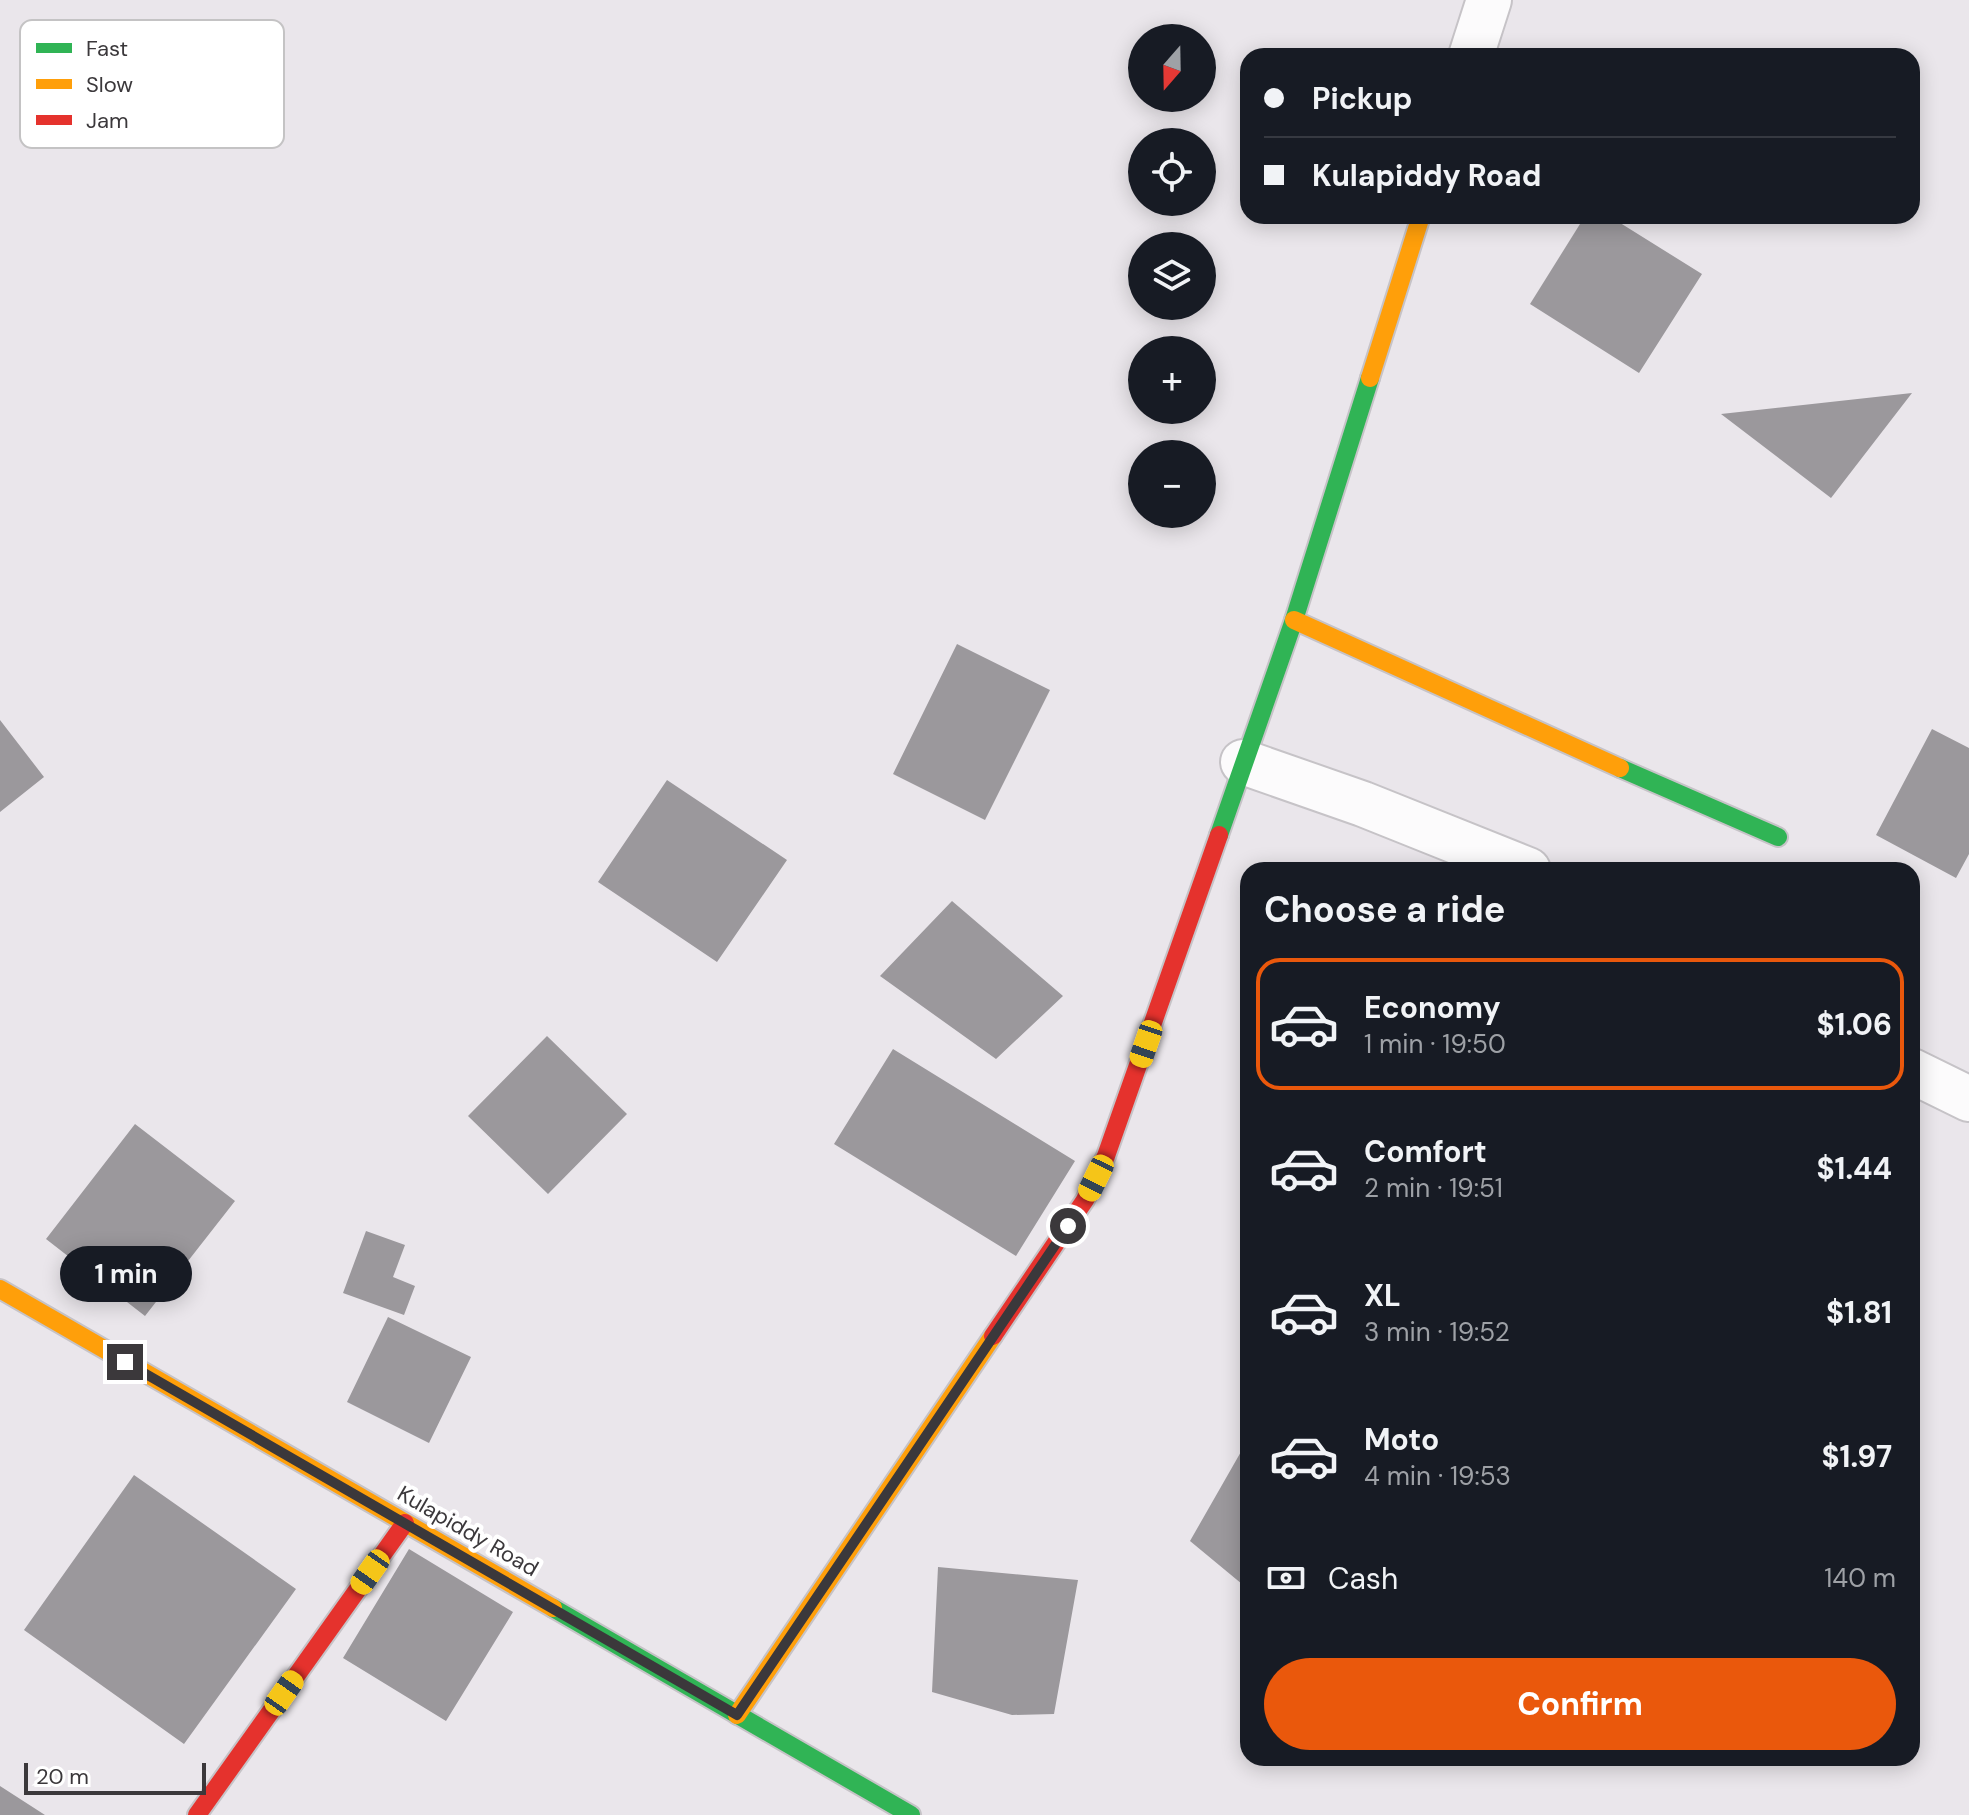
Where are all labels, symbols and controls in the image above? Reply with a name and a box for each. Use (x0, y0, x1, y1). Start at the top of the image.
legend (20, 20, 284, 148)
north arrow (1128, 24, 1216, 112)
map controls (1128, 24, 1216, 528)
text: Fast (86, 34, 128, 63)
text: Slow (86, 70, 133, 99)
text: Pickup (1312, 79, 1412, 118)
text: Jam (86, 106, 129, 135)
button: locate (1128, 128, 1216, 216)
text: Kulapiddy Road (1312, 156, 1541, 195)
button: layers (1128, 232, 1216, 320)
button: + (1128, 336, 1216, 424)
button: − (1128, 440, 1216, 528)
text: Choose a ride (1264, 886, 1505, 933)
icon: car (1268, 988, 1340, 1060)
text: Economy (1364, 988, 1501, 1027)
text: $1.06 (1816, 1005, 1892, 1044)
car (1127, 1017, 1165, 1071)
text: 1 min · 19:50 (1364, 1027, 1506, 1061)
icon: car (1268, 1132, 1340, 1204)
text: Comfort (1364, 1132, 1487, 1171)
text: $1.44 (1816, 1149, 1892, 1188)
car (1075, 1151, 1117, 1205)
text: 2 min · 19:51 (1364, 1171, 1503, 1205)
route start (1050, 1208, 1086, 1244)
callout: 1 min (59, 1246, 191, 1302)
text: 1 min (94, 1257, 158, 1291)
icon: car (1268, 1276, 1340, 1348)
text: XL (1364, 1276, 1401, 1315)
text: $1.81 (1826, 1293, 1892, 1332)
text: 3 min · 19:52 (1364, 1315, 1510, 1349)
route end (107, 1344, 143, 1380)
icon: car (1268, 1420, 1340, 1492)
text: Moto (1364, 1420, 1439, 1459)
text: $1.97 (1821, 1437, 1892, 1476)
text: 4 min · 19:53 (1364, 1459, 1511, 1493)
street label: Kulapiddy Road (392, 1479, 544, 1583)
car (346, 1545, 394, 1599)
icon: cash (1264, 1556, 1308, 1600)
text: Cash (1328, 1559, 1398, 1598)
text: 140 m (1824, 1561, 1896, 1595)
button: Confirm (1264, 1658, 1896, 1750)
car (260, 1666, 308, 1720)
scale bar (24, 1759, 206, 1795)
text: 20 m (36, 1762, 89, 1791)

